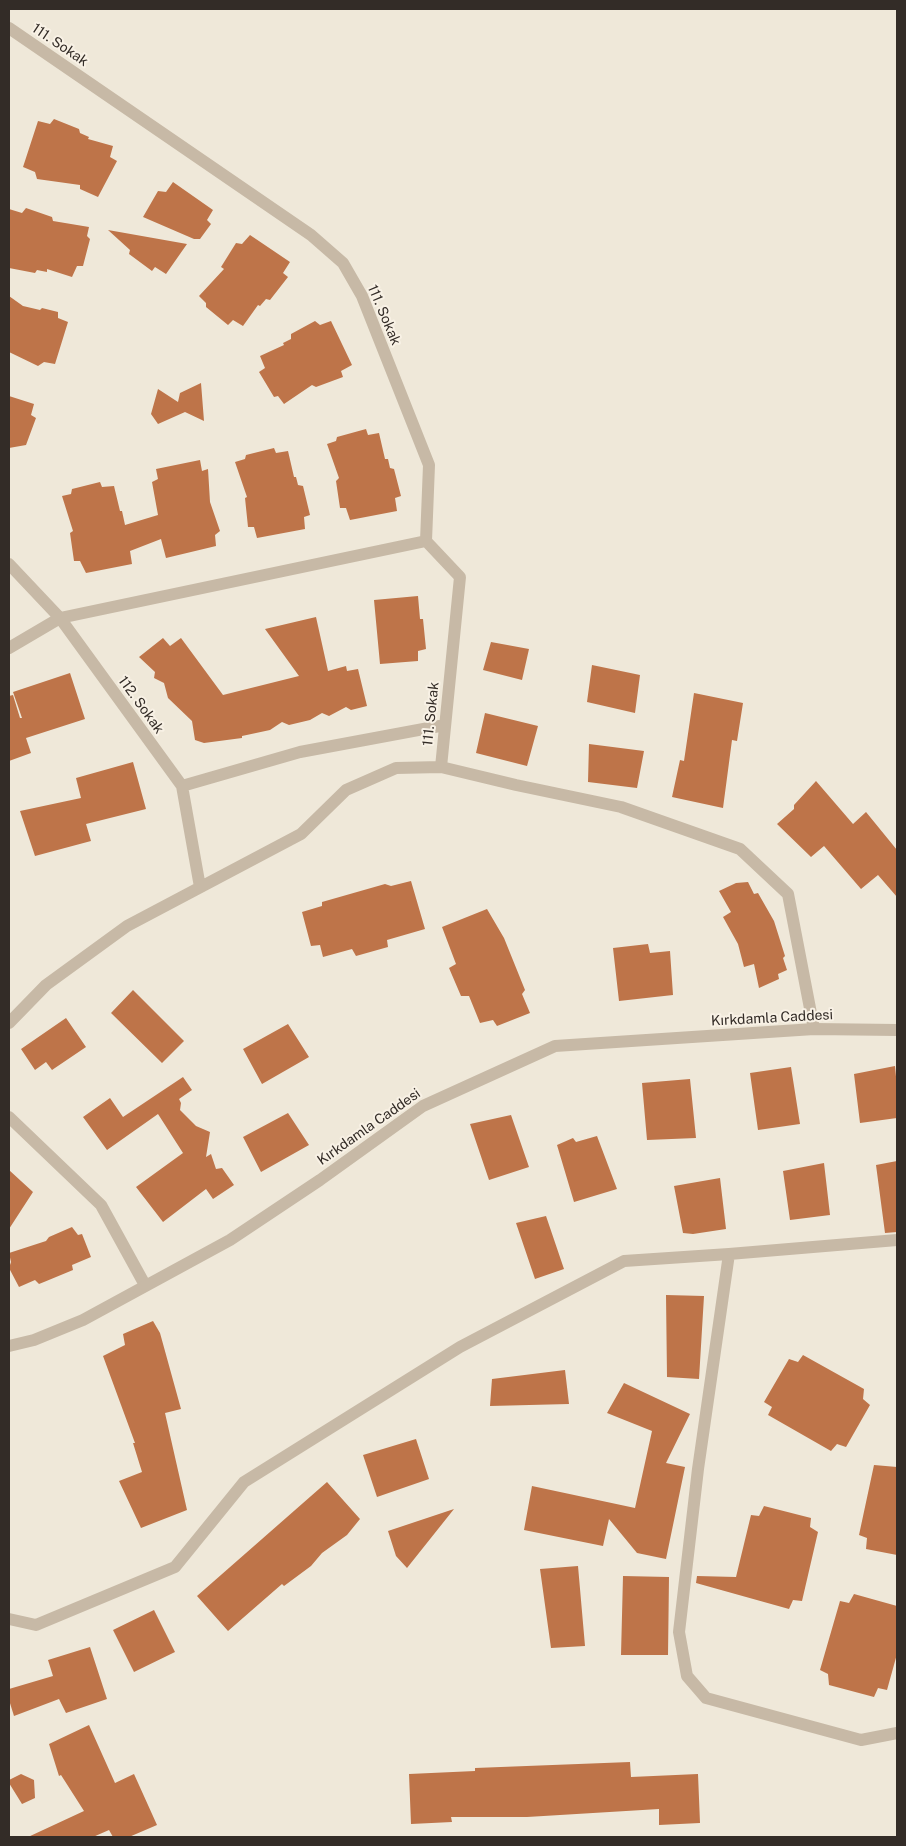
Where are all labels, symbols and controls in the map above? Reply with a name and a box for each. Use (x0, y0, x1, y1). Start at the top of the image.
street label: 111. Sokak (29, 20, 91, 70)
street label: 111. Sokak (364, 282, 404, 348)
street label: 112. Sokak (115, 673, 167, 737)
street label: 111. Sokak (419, 681, 443, 747)
street label: Kırkdamla Caddesi (711, 1006, 833, 1030)
street label: Kırkdamla Caddesi (314, 1085, 424, 1169)

